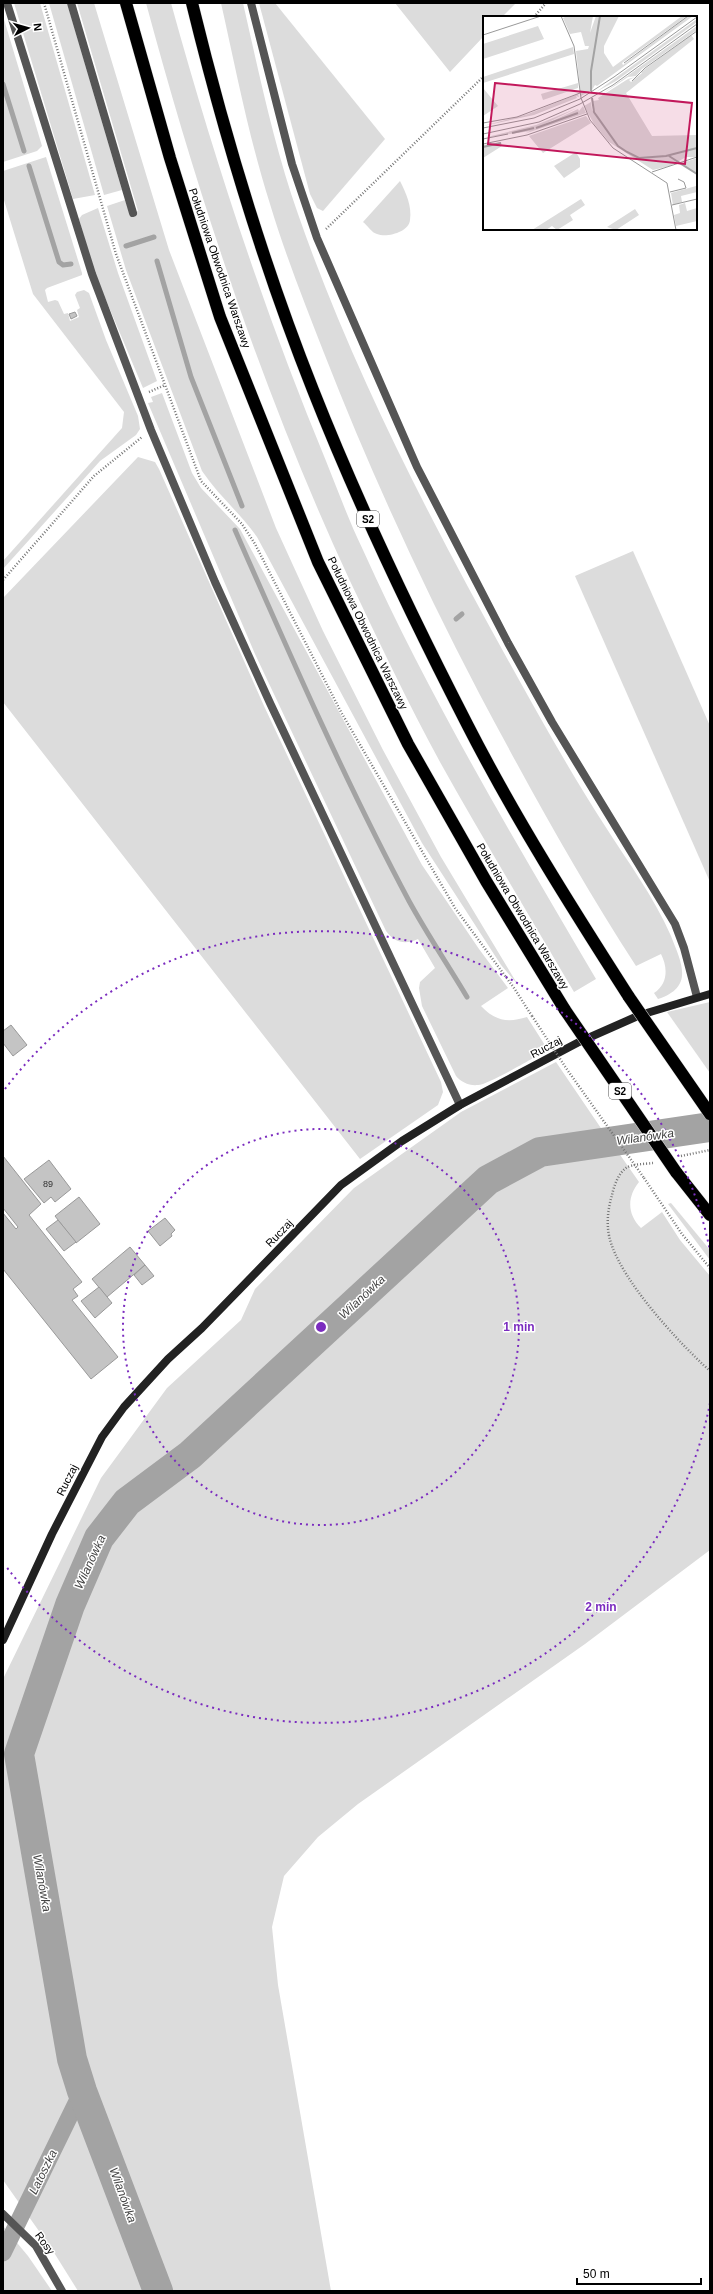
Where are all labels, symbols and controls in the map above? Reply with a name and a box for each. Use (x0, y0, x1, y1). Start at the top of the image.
north arrow (8, 8, 48, 48)
inset map (483, 16, 697, 230)
text: N (32, 22, 44, 32)
street label: Południowa Obwodnica Warszawy (187, 186, 253, 350)
road number: S2 (357, 511, 379, 527)
street label: Południowa Obwodnica Warszawy (326, 555, 411, 712)
street label: Południowa Obwodnica Warszawy (475, 841, 572, 992)
street label: Ruczaj (528, 1034, 564, 1060)
road number: S2 (609, 1083, 631, 1099)
water label: Wilanówka (615, 1126, 675, 1148)
house number: 89 (43, 1179, 53, 1189)
street label: Ruczaj (263, 1217, 295, 1249)
water label: Wilanówka (336, 1272, 388, 1322)
centre of rings (314, 1320, 328, 1334)
text: 1 min (503, 1320, 535, 1334)
street label: Ruczaj (54, 1462, 80, 1498)
water label: Wilanówka (71, 1533, 109, 1591)
text: 2 min (585, 1600, 617, 1614)
water label: Wilanówka (30, 1853, 54, 1913)
water label: Latoszka (26, 2147, 60, 2197)
water label: Wilanówka (107, 2165, 140, 2225)
street label: Rosy (33, 2229, 58, 2257)
scale bar (577, 2260, 701, 2286)
text: 50 m (583, 2267, 610, 2281)

